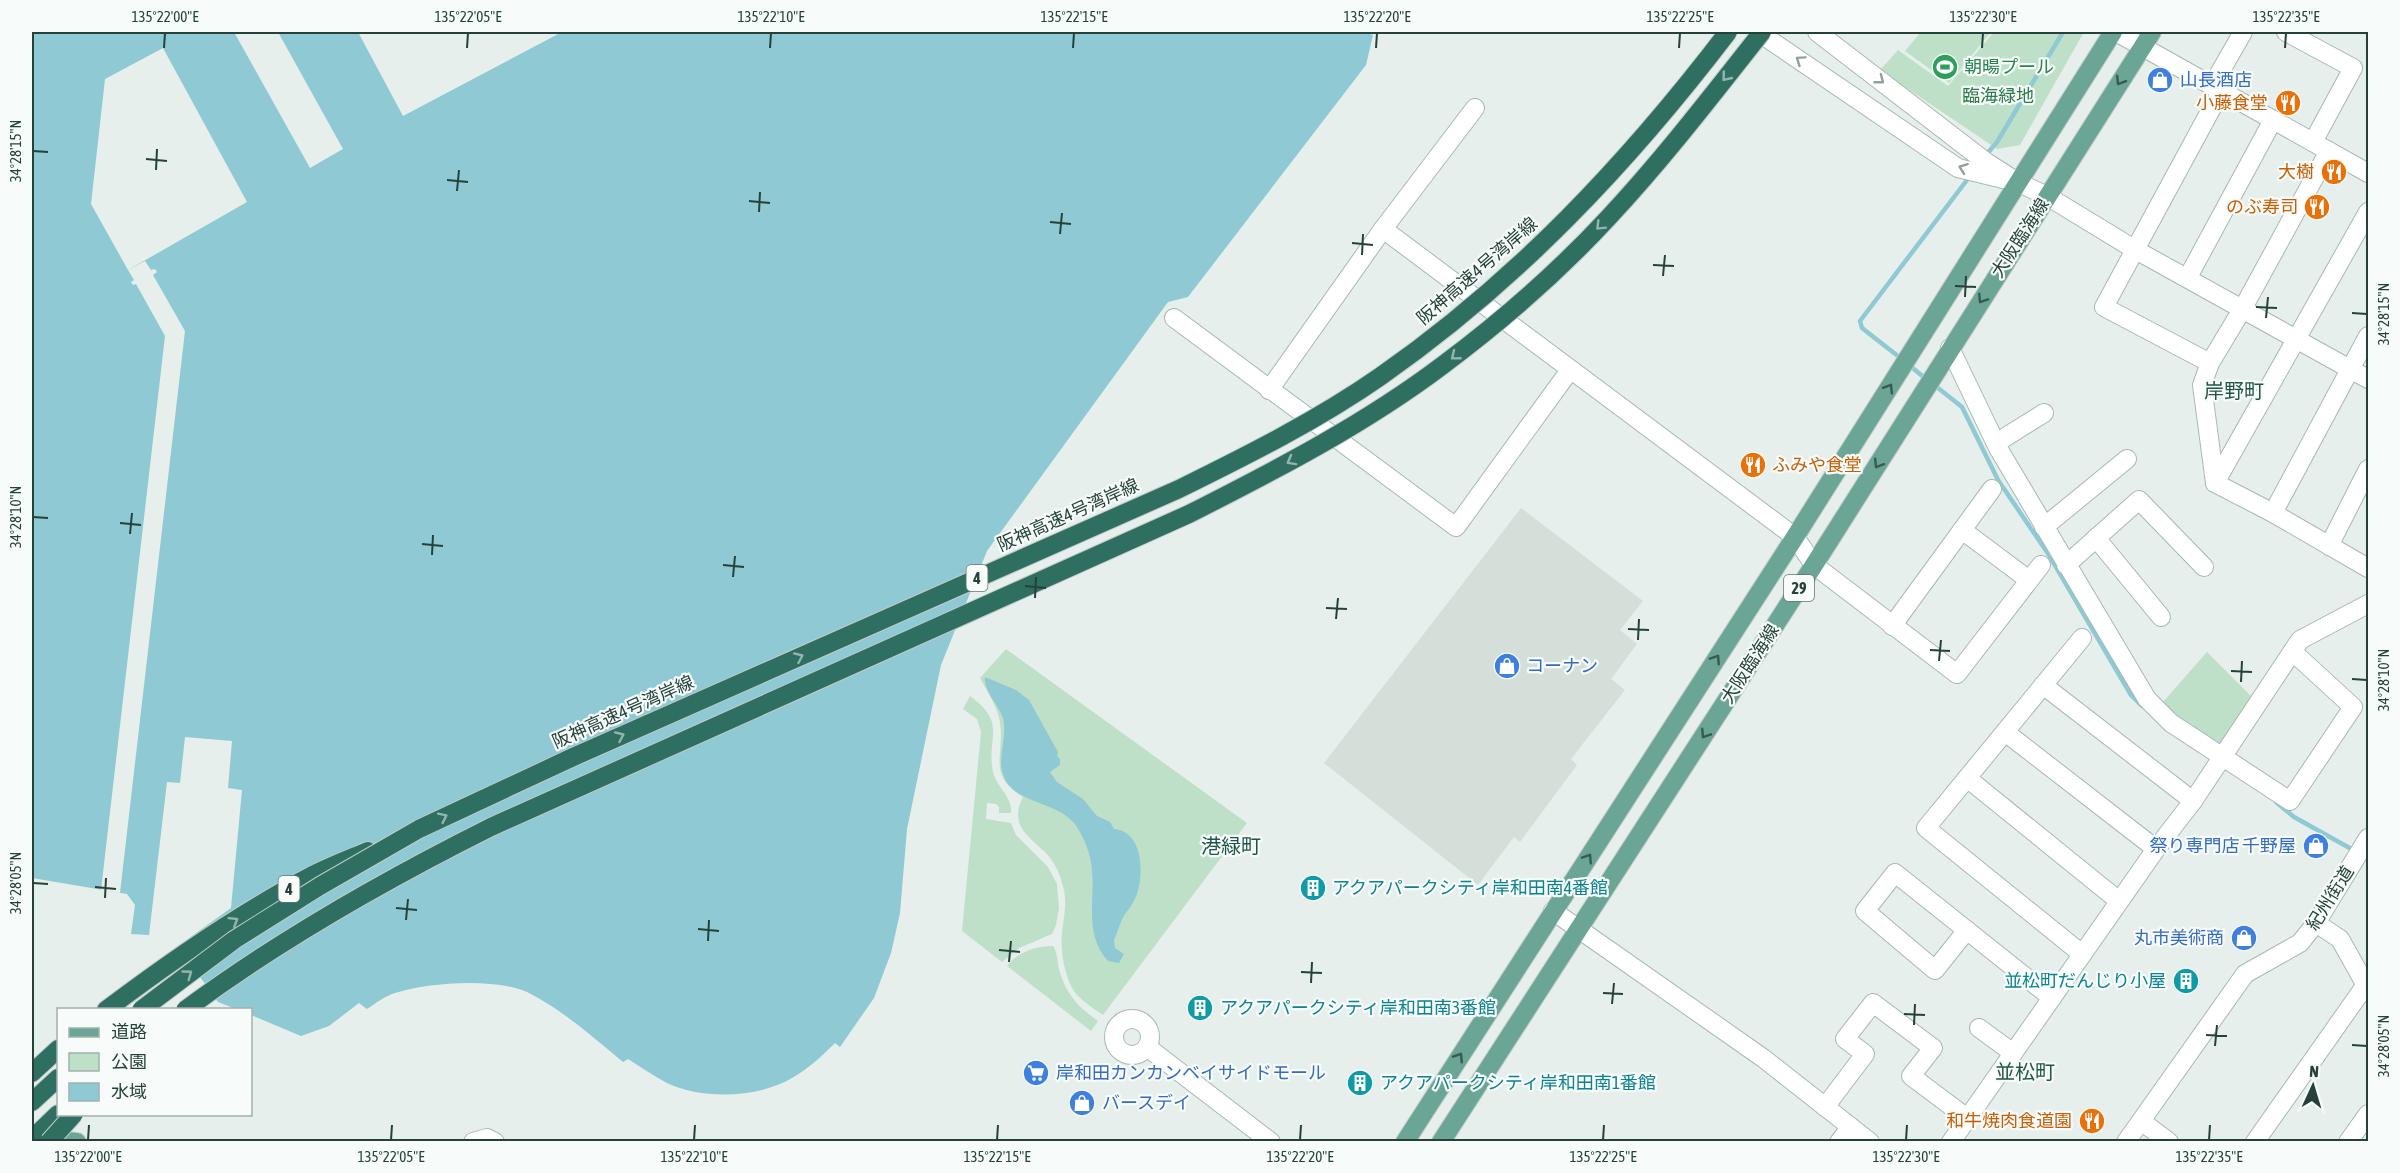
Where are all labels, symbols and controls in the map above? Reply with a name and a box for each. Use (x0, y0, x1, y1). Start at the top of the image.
text: 135°22'00"E (131, 8, 199, 25)
text: 135°22'05"E (434, 8, 502, 25)
text: 135°22'10"E (737, 8, 805, 25)
text: 135°22'15"E (1040, 8, 1108, 25)
text: 135°22'20"E (1343, 8, 1411, 25)
text: 135°22'25"E (1646, 8, 1714, 25)
text: 135°22'30"E (1949, 8, 2017, 25)
text: 135°22'35"E (2252, 8, 2320, 25)
sports icon: 朝暘プール (1930, 52, 1960, 82)
one-way arrow (1796, 56, 1807, 67)
place label: 朝暘プール (1964, 56, 2054, 77)
shop icon: 山長酒店 (2145, 65, 2175, 95)
place label: 山長酒店 (2180, 69, 2252, 90)
one-way arrow (1723, 71, 1734, 82)
one-way arrow (1873, 73, 1884, 84)
one-way arrow (2116, 75, 2128, 85)
park label: 臨海緑地 (1962, 85, 2034, 106)
restaurant icon: 小藤食堂 (2273, 88, 2303, 118)
place label: 小藤食堂 (2196, 92, 2268, 113)
text: 34°28'15"N (7, 120, 24, 182)
restaurant icon: 大樹 (2319, 157, 2349, 187)
place label: 大樹 (2278, 161, 2314, 182)
one-way arrow (1958, 162, 1968, 175)
restaurant icon: のぶ寿司 (2302, 192, 2332, 222)
street label: 大阪臨海線 (1986, 194, 2053, 281)
place label: のぶ寿司 (2226, 196, 2298, 217)
street label: 阪神高速4号湾岸線 (1412, 213, 1541, 329)
one-way arrow (1596, 218, 1607, 229)
text: 34°28'15"N (2375, 283, 2392, 345)
one-way arrow (1978, 292, 1989, 303)
one-way arrow (1451, 348, 1462, 359)
district label: 岸野町 (2204, 379, 2264, 402)
one-way arrow (1882, 384, 1893, 395)
restaurant icon: ふみや食堂 (1738, 450, 1768, 480)
one-way arrow (1286, 454, 1297, 465)
place label: ふみや食堂 (1772, 454, 1862, 475)
one-way arrow (1874, 457, 1885, 468)
street label: 阪神高速4号湾岸線 (994, 474, 1142, 555)
text: 34°28'10"N (7, 486, 24, 548)
road number: 4 (966, 565, 988, 591)
road number: 29 (1784, 575, 1814, 601)
street label: 大阪臨海線 (1716, 620, 1783, 707)
text: 34°28'10"N (2375, 649, 2392, 711)
shop icon: コーナン (1492, 651, 1522, 681)
one-way arrow (792, 652, 803, 664)
place label: コーナン (1526, 655, 1598, 676)
one-way arrow (1709, 655, 1721, 665)
street label: 阪神高速4号湾岸線 (549, 671, 697, 752)
one-way arrow (1701, 727, 1712, 738)
one-way arrow (614, 731, 625, 743)
one-way arrow (437, 813, 448, 825)
shop icon: 祭り専門店 千野屋 (2301, 831, 2331, 861)
district label: 港緑町 (1201, 834, 1261, 857)
place label: 祭り専門店 千野屋 (2150, 835, 2296, 856)
text: 34°28'05"N (7, 852, 24, 914)
one-way arrow (1581, 854, 1592, 865)
street label: 紀州街道 (2302, 862, 2358, 934)
building icon: アクアパークシティ岸和田南4番館 (1298, 873, 1328, 903)
road number: 4 (278, 876, 300, 902)
place label: アクアパークシティ岸和田南4番館 (1332, 877, 1608, 898)
one-way arrow (228, 916, 238, 928)
shop icon: 丸市美術商 (2229, 923, 2259, 953)
place label: 丸市美術商 (2134, 927, 2224, 948)
building icon: 並松町だんじり小屋 (2171, 966, 2201, 996)
one-way arrow (181, 970, 192, 981)
place label: 並松町だんじり小屋 (2004, 970, 2166, 991)
building icon: アクアパークシティ岸和田南3番館 (1185, 993, 1215, 1023)
place label: アクアパークシティ岸和田南3番館 (1220, 997, 1496, 1018)
legend (57, 1008, 252, 1116)
text: 34°28'05"N (2375, 1015, 2392, 1077)
text: 道路 (111, 1021, 147, 1042)
text: 公園 (111, 1051, 147, 1072)
one-way arrow (1452, 1053, 1464, 1063)
north arrow (2283, 1056, 2343, 1116)
supermarket icon: 岸和田カンカンベイサイドモール (1021, 1058, 1051, 1088)
district label: 並松町 (1995, 1060, 2055, 1083)
place label: 岸和田カンカンベイサイドモール (1056, 1062, 1326, 1083)
text: N (2309, 1062, 2319, 1080)
building icon: アクアパークシティ岸和田南1番館 (1345, 1068, 1375, 1098)
place label: アクアパークシティ岸和田南1番館 (1380, 1072, 1656, 1093)
text: 水域 (111, 1081, 147, 1102)
shop icon: バースデイ (1067, 1088, 1097, 1118)
place label: バースデイ (1102, 1092, 1191, 1113)
restaurant icon: 和牛焼肉食道園 (2077, 1106, 2107, 1136)
place label: 和牛焼肉食道園 (1946, 1110, 2072, 1131)
text: 135°22'00"E (54, 1148, 122, 1165)
text: 135°22'05"E (357, 1148, 425, 1165)
text: 135°22'10"E (660, 1148, 728, 1165)
text: 135°22'15"E (963, 1148, 1031, 1165)
text: 135°22'20"E (1266, 1148, 1334, 1165)
text: 135°22'25"E (1569, 1148, 1637, 1165)
text: 135°22'30"E (1872, 1148, 1940, 1165)
text: 135°22'35"E (2175, 1148, 2243, 1165)

